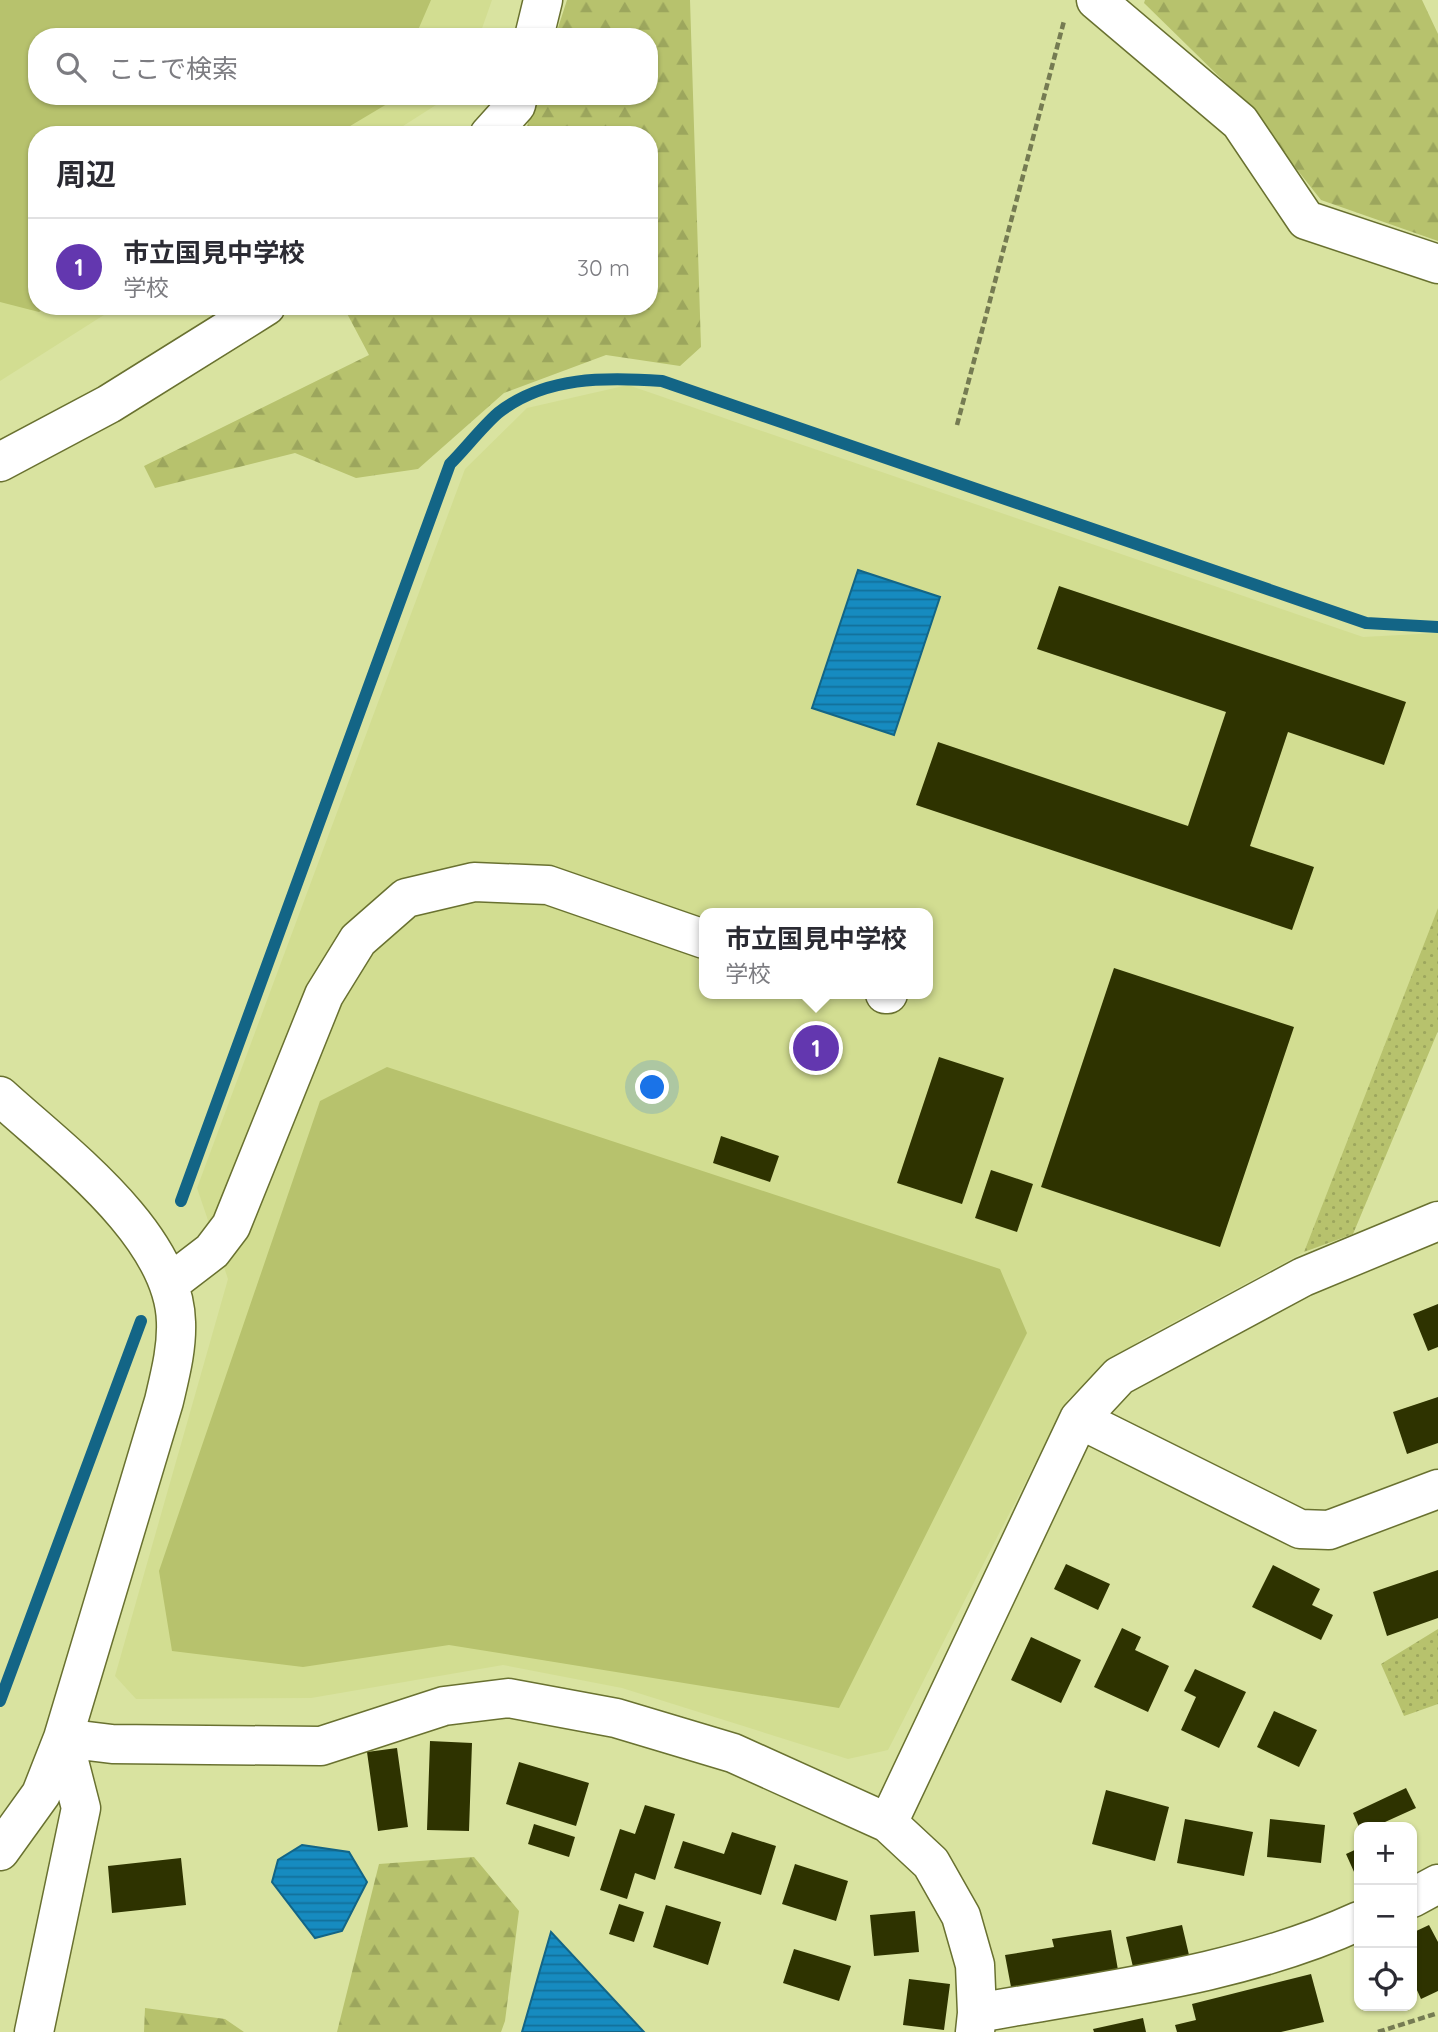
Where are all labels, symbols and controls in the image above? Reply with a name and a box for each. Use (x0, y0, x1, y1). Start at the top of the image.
search box (28, 28, 658, 105)
icon: search (52, 48, 90, 86)
text: ここで検索 (108, 52, 238, 85)
text: 周辺 (56, 155, 116, 193)
text: 市立国見中学校 (123, 236, 305, 269)
text: 1 (75, 253, 83, 282)
text: 30 m (577, 253, 630, 282)
text: 学校 (123, 273, 169, 302)
popup (699, 908, 933, 999)
text: 市立国見中学校 (725, 922, 907, 955)
text: 学校 (725, 959, 771, 988)
pin: 1 (793, 1022, 839, 1074)
your location (635, 1070, 669, 1104)
map controls (1354, 1822, 1417, 2011)
button: + (1354, 1822, 1417, 1885)
button: − (1354, 1885, 1417, 1948)
button: locate (1354, 1948, 1417, 2011)

